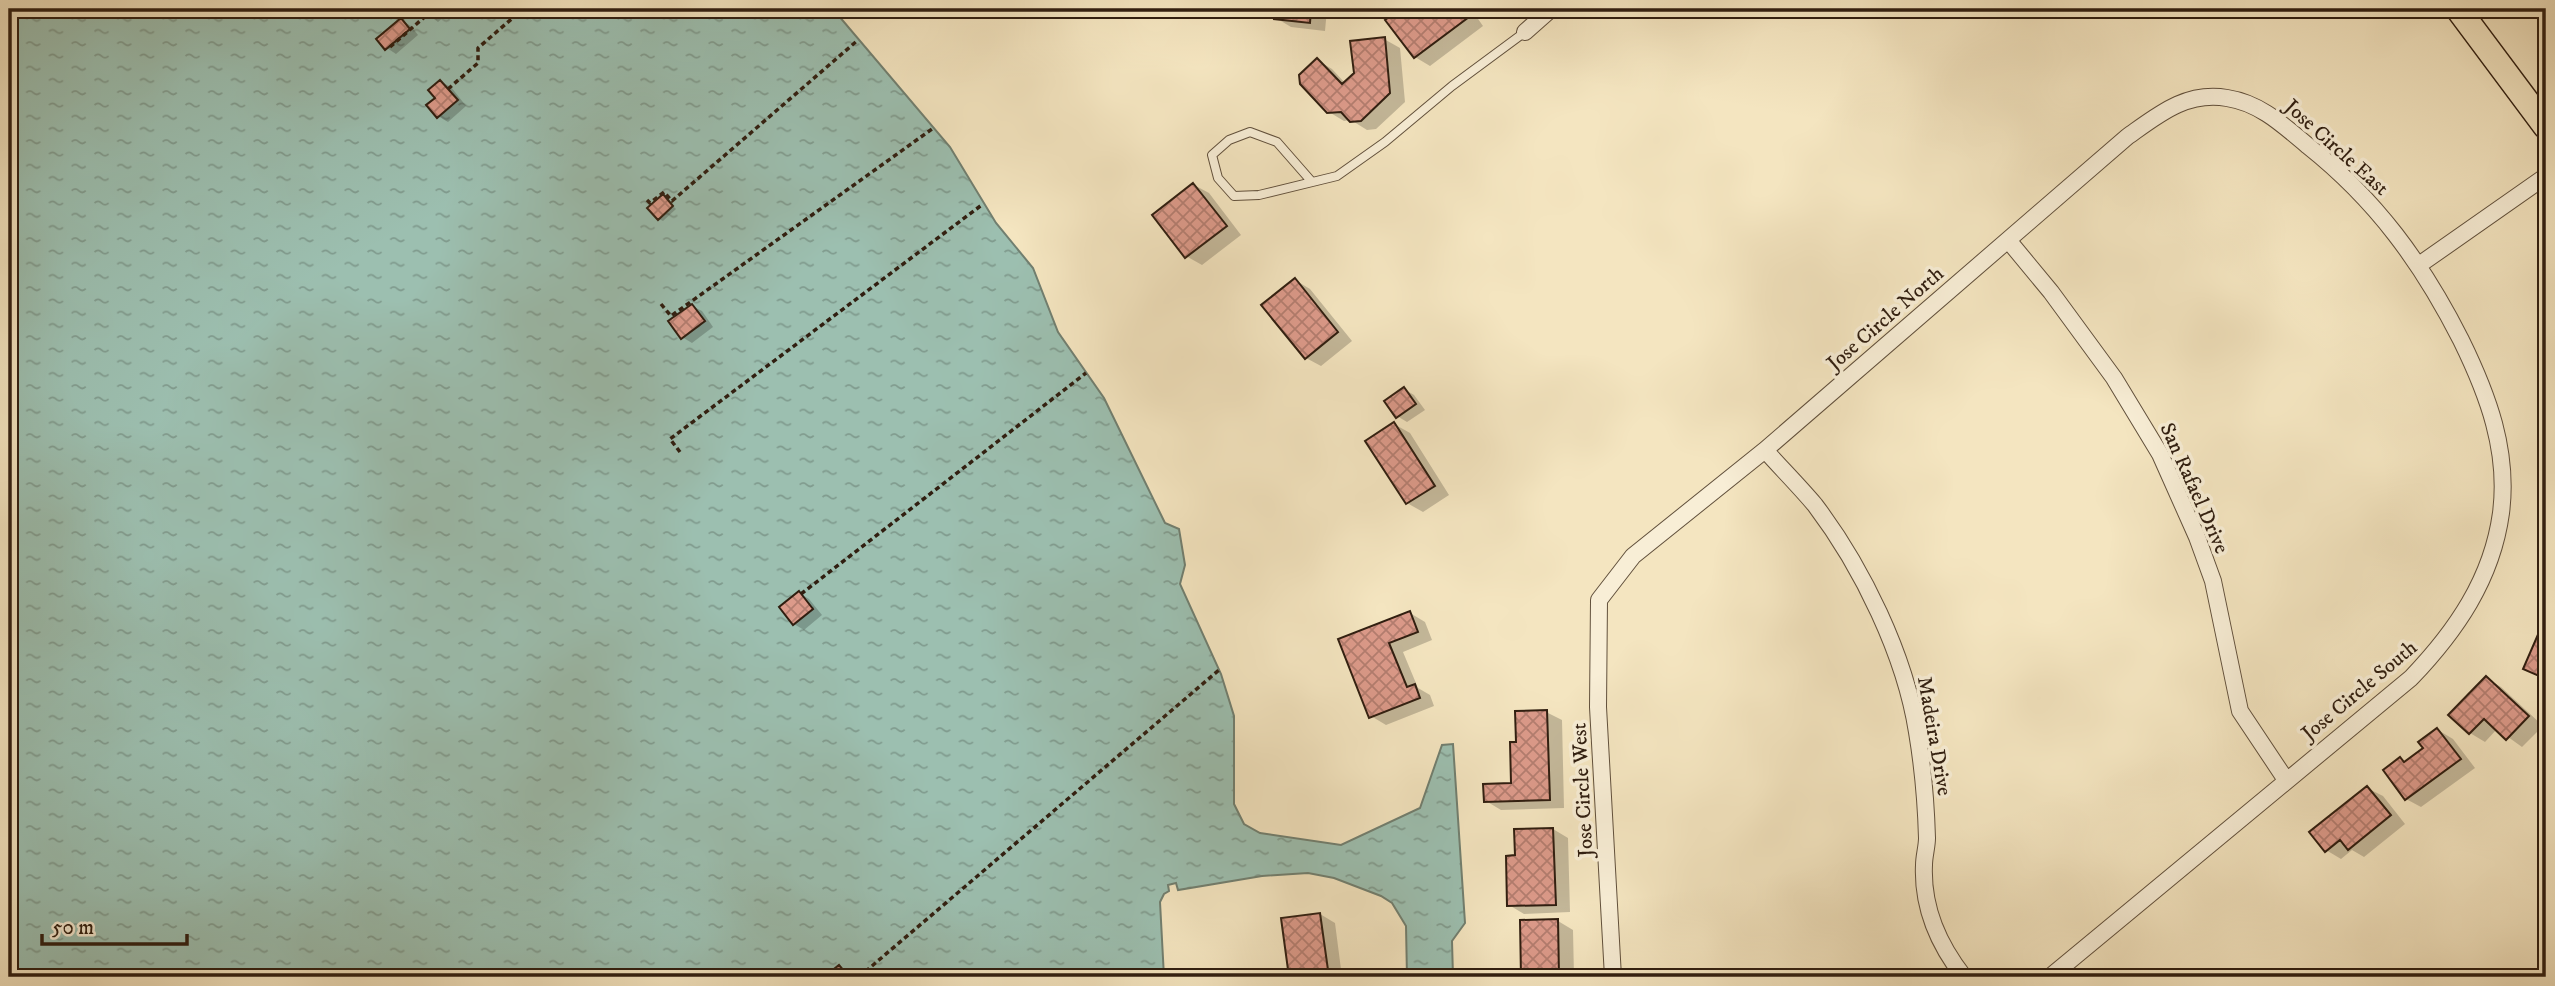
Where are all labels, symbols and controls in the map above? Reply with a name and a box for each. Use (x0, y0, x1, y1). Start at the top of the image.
street label: Jose Circle East (2277, 93, 2394, 202)
street label: Jose Circle North (1820, 261, 1949, 378)
street label: San Rafael Drive (2154, 419, 2235, 558)
street label: Jose Circle South (2295, 635, 2423, 748)
street label: Madeira Drive (1911, 674, 1957, 798)
street label: Jose Circle West (1566, 722, 1600, 860)
scale bar (42, 902, 187, 946)
text: 50 m (52, 915, 94, 941)

